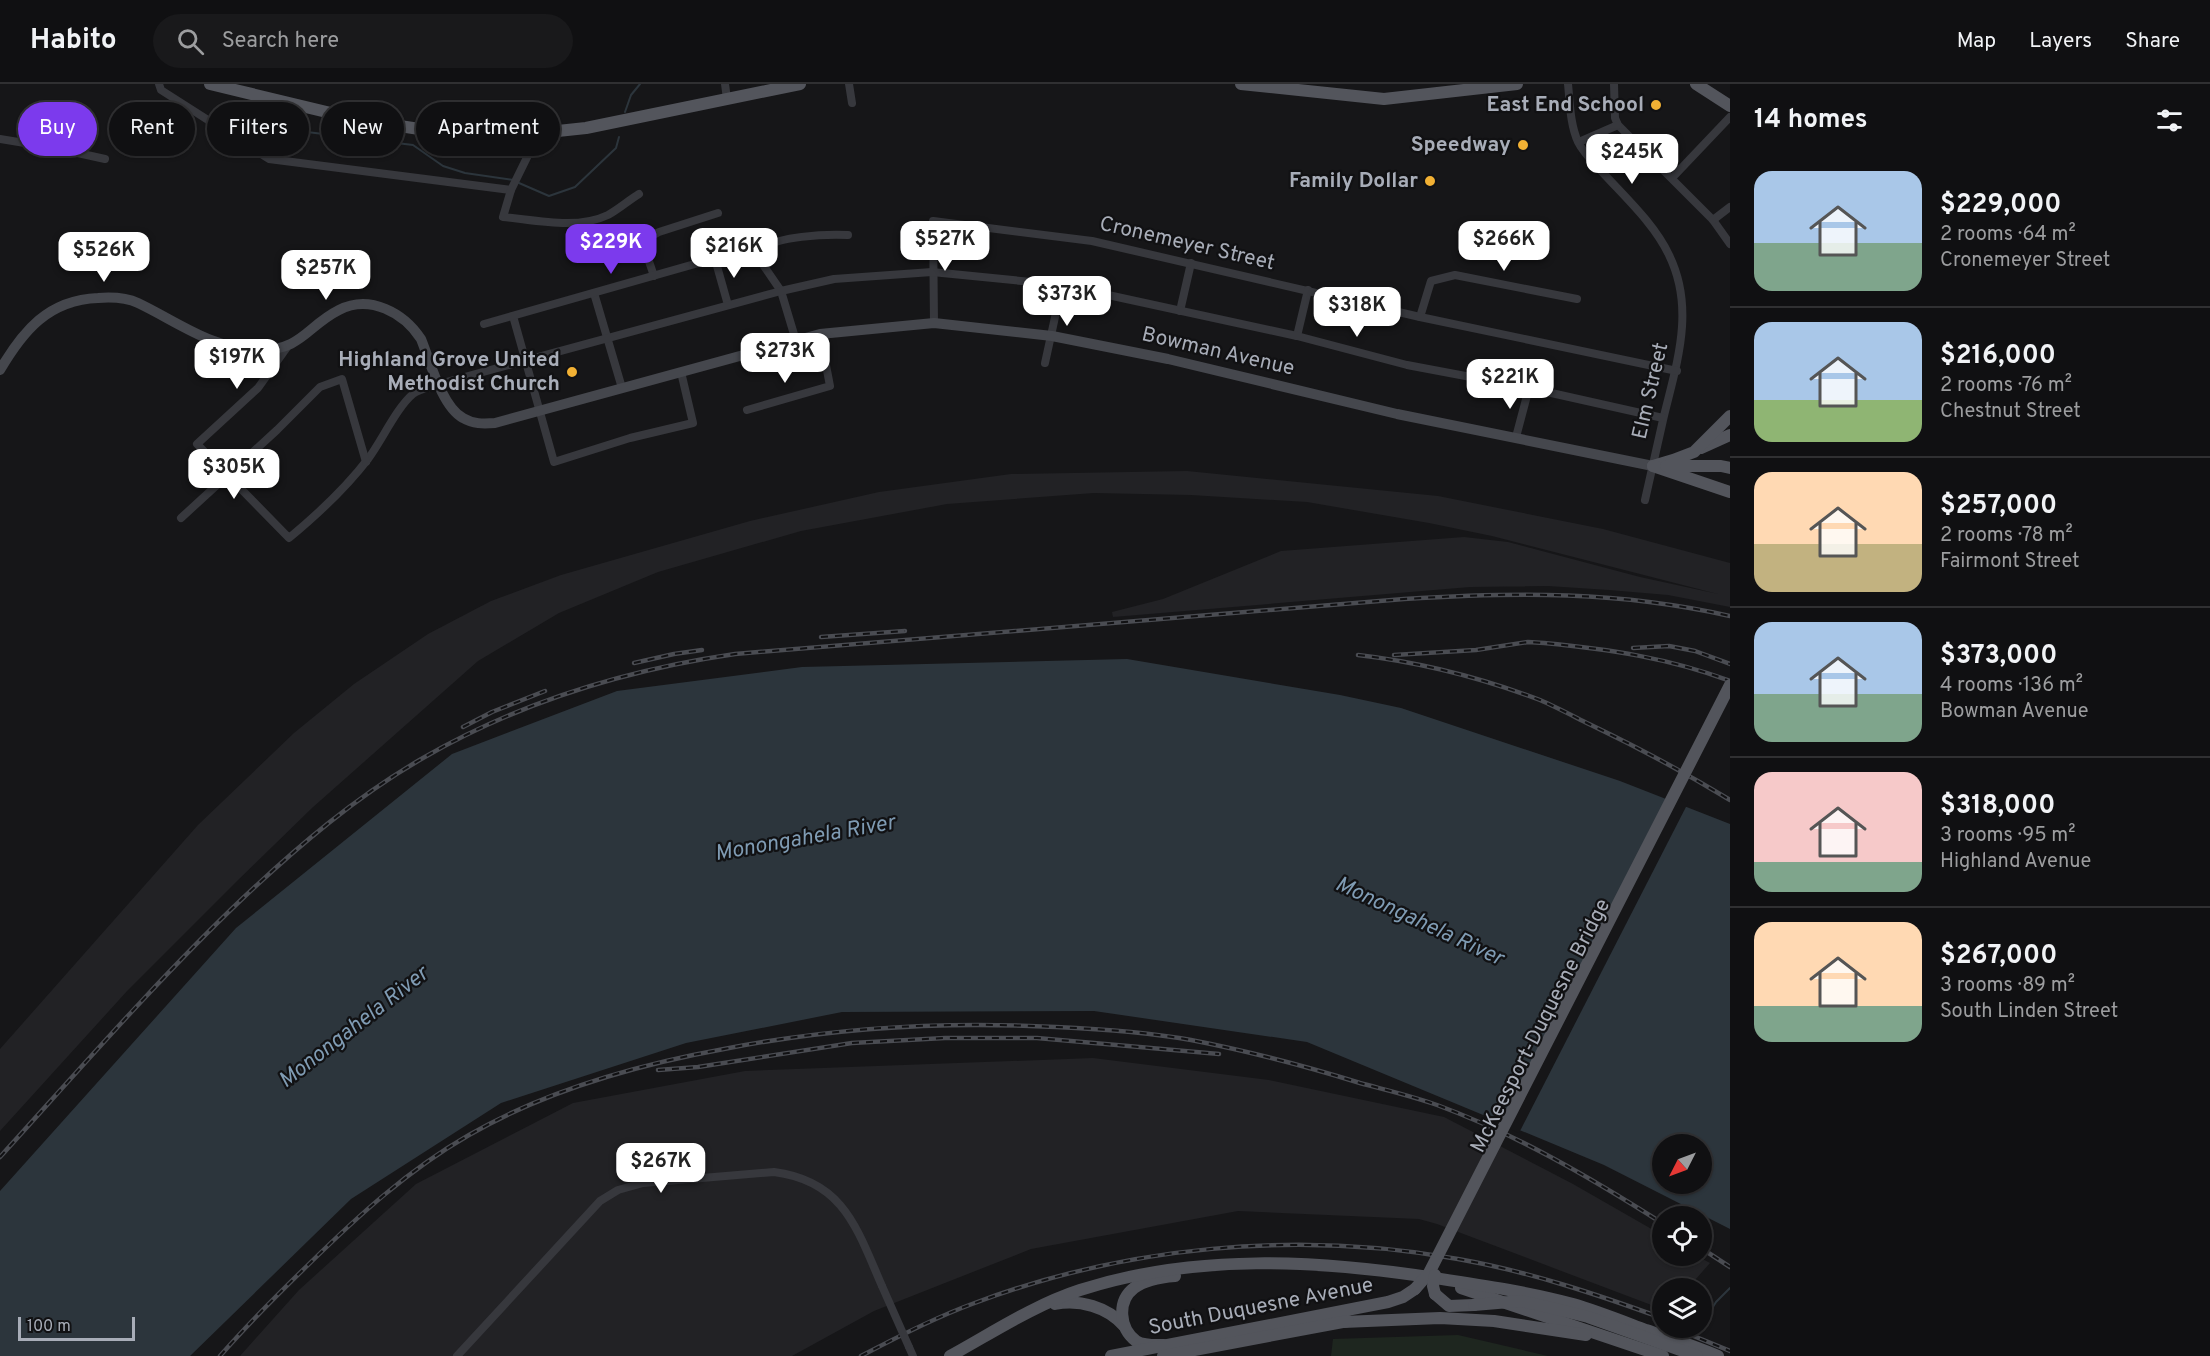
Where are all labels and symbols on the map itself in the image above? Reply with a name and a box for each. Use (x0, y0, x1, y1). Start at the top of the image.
place label: East End School (1486, 92, 1644, 119)
marker: East End School (1649, 98, 1663, 112)
place label: Speedway (1411, 132, 1511, 159)
pin: $245K (1590, 134, 1674, 185)
marker: Speedway (1516, 138, 1530, 152)
place label: Family Dollar (1289, 168, 1418, 195)
marker: Family Dollar (1423, 174, 1437, 188)
street label: Cronemeyer Street (1097, 211, 1277, 277)
pin: $527K (903, 221, 987, 272)
pin: $266K (1462, 221, 1546, 272)
pin: $229K (569, 224, 653, 275)
pin: $216K (692, 228, 776, 279)
pin: $526K (62, 232, 146, 283)
pin: $257K (284, 250, 368, 301)
pin: $373K (1025, 276, 1109, 327)
pin: $318K (1315, 287, 1399, 338)
street label: Bowman Avenue (1139, 321, 1297, 383)
pin: $273K (743, 333, 827, 384)
pin: $197K (195, 339, 279, 390)
street label: Elm Street (1627, 340, 1675, 442)
place label: Highland Grove United Methodist Church (338, 347, 560, 398)
pin: $221K (1468, 359, 1552, 410)
marker: Highland Grove United Methodist Church (565, 365, 579, 379)
pin: $305K (192, 449, 276, 500)
water label: Monongahela River (713, 810, 899, 868)
water label: Monongahela River (1331, 871, 1509, 974)
street label: McKeesport-Duquesne Bridge (1465, 894, 1617, 1158)
water label: Monongahela River (274, 960, 436, 1095)
north arrow (1652, 1134, 1712, 1194)
pin: $267K (619, 1143, 703, 1194)
street label: South Duquesne Avenue (1146, 1272, 1376, 1342)
scale bar (18, 1314, 135, 1342)

